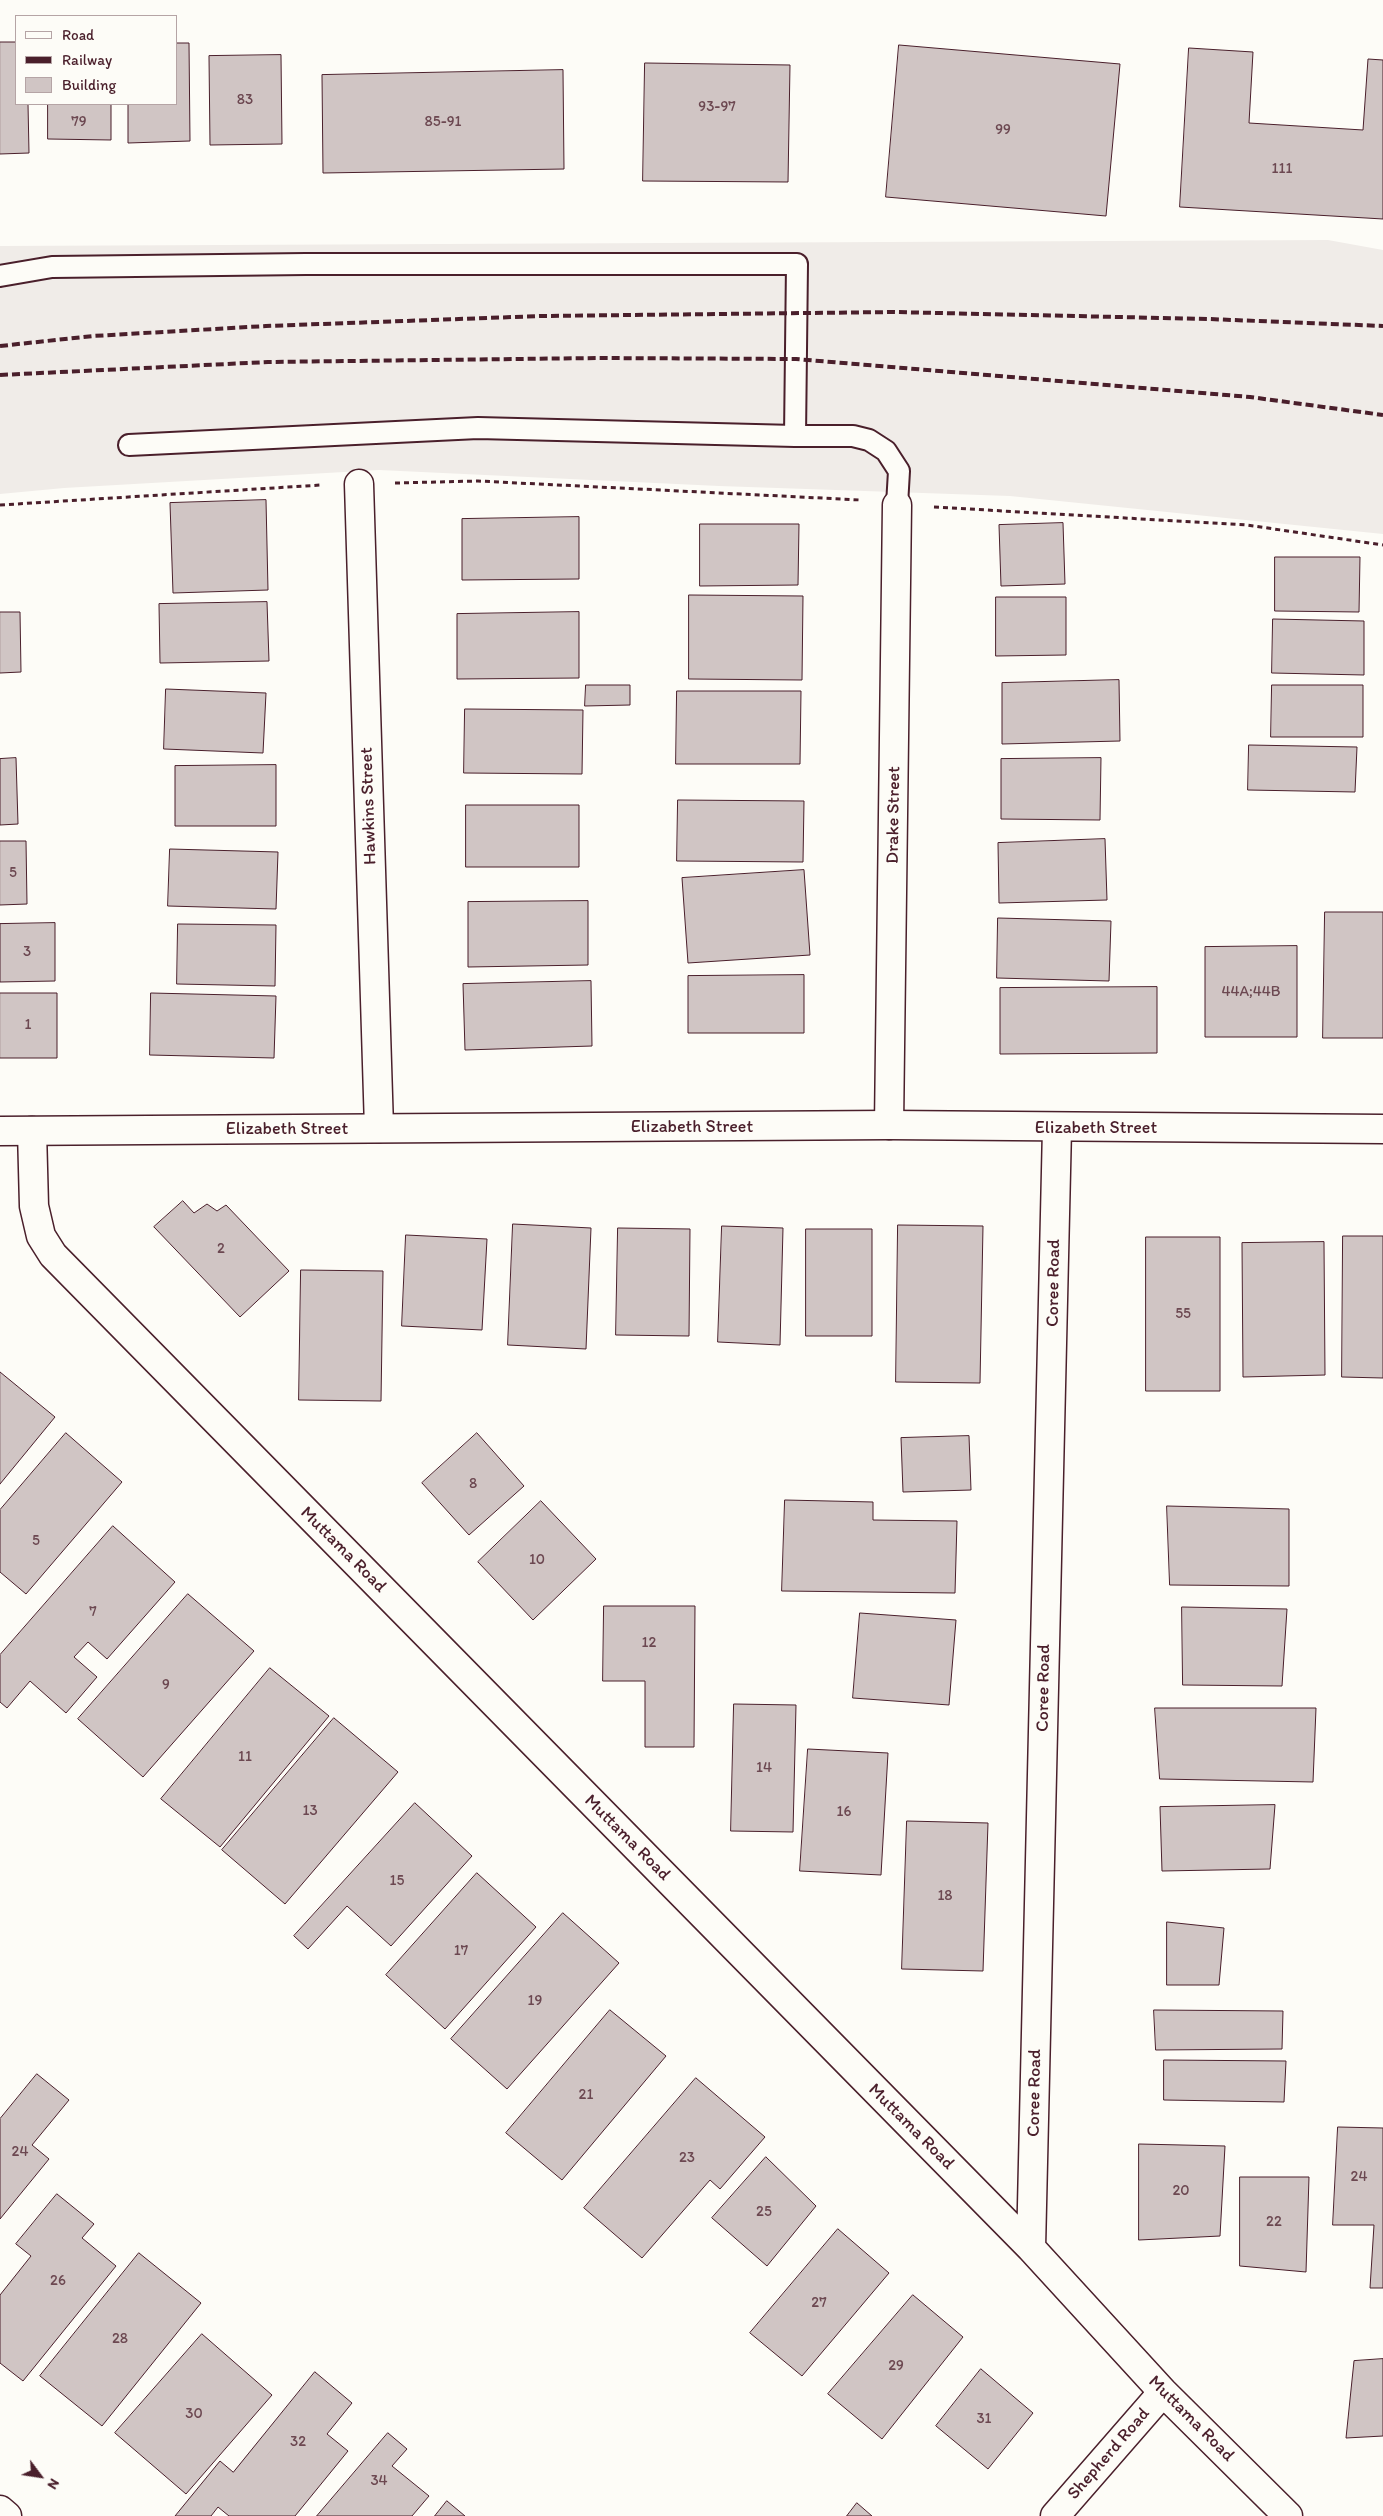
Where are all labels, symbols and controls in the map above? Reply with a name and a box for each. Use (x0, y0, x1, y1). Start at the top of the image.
legend (15, 15, 178, 105)
text: Road (62, 26, 94, 44)
text: Railway (62, 51, 112, 69)
text: Building (62, 76, 116, 94)
house number: 83 (237, 91, 253, 109)
house number: 93-97 (698, 98, 736, 116)
house number: 79 (71, 113, 87, 131)
house number: 85-91 (425, 113, 461, 131)
house number: 99 (995, 121, 1011, 139)
house number: 111 (1272, 160, 1292, 178)
street label: Hawkins Street (356, 747, 382, 865)
street label: Drake Street (882, 766, 906, 864)
house number: 5 (9, 864, 17, 882)
house number: 3 (23, 943, 31, 961)
house number: 44A;44B (1221, 983, 1281, 1001)
house number: 1 (25, 1016, 31, 1034)
street label: Elizabeth Street (631, 1116, 753, 1138)
street label: Elizabeth Street (1035, 1117, 1157, 1139)
street label: Elizabeth Street (226, 1118, 348, 1140)
street label: Coree Road (1042, 1239, 1066, 1327)
house number: 2 (217, 1240, 225, 1258)
house number: 55 (1175, 1305, 1191, 1323)
house number: 8 (469, 1475, 477, 1493)
street label: Muttama Road (295, 1502, 391, 1598)
house number: 5 (32, 1532, 40, 1550)
house number: 10 (529, 1551, 545, 1569)
house number: 7 (89, 1603, 97, 1621)
house number: 12 (642, 1634, 656, 1652)
street label: Coree Road (1032, 1644, 1056, 1732)
house number: 9 (162, 1676, 170, 1694)
house number: 11 (238, 1748, 252, 1766)
house number: 14 (756, 1759, 772, 1777)
street label: Muttama Road (579, 1790, 675, 1886)
house number: 13 (302, 1802, 318, 1820)
house number: 16 (837, 1803, 851, 1821)
house number: 15 (390, 1872, 404, 1890)
house number: 18 (937, 1887, 953, 1905)
house number: 17 (454, 1942, 468, 1960)
house number: 19 (528, 1992, 542, 2010)
street label: Coree Road (1023, 2049, 1047, 2137)
street label: Muttama Road (863, 2079, 959, 2175)
house number: 21 (579, 2086, 593, 2104)
house number: 24 (12, 2143, 28, 2161)
house number: 23 (679, 2149, 695, 2167)
house number: 24 (1351, 2168, 1367, 2186)
house number: 20 (1172, 2182, 1190, 2200)
house number: 25 (756, 2203, 772, 2221)
house number: 22 (1266, 2213, 1282, 2231)
house number: 26 (50, 2272, 66, 2290)
house number: 27 (811, 2294, 827, 2312)
house number: 28 (112, 2330, 128, 2348)
house number: 29 (888, 2357, 904, 2375)
street label: Muttama Road (1143, 2371, 1239, 2467)
street label: Shepherd Road (1063, 2404, 1155, 2504)
house number: 30 (185, 2405, 203, 2423)
house number: 31 (976, 2410, 992, 2428)
house number: 32 (290, 2433, 306, 2451)
north arrow (15, 2451, 65, 2501)
house number: 34 (370, 2472, 388, 2490)
text: N (44, 2476, 63, 2492)

